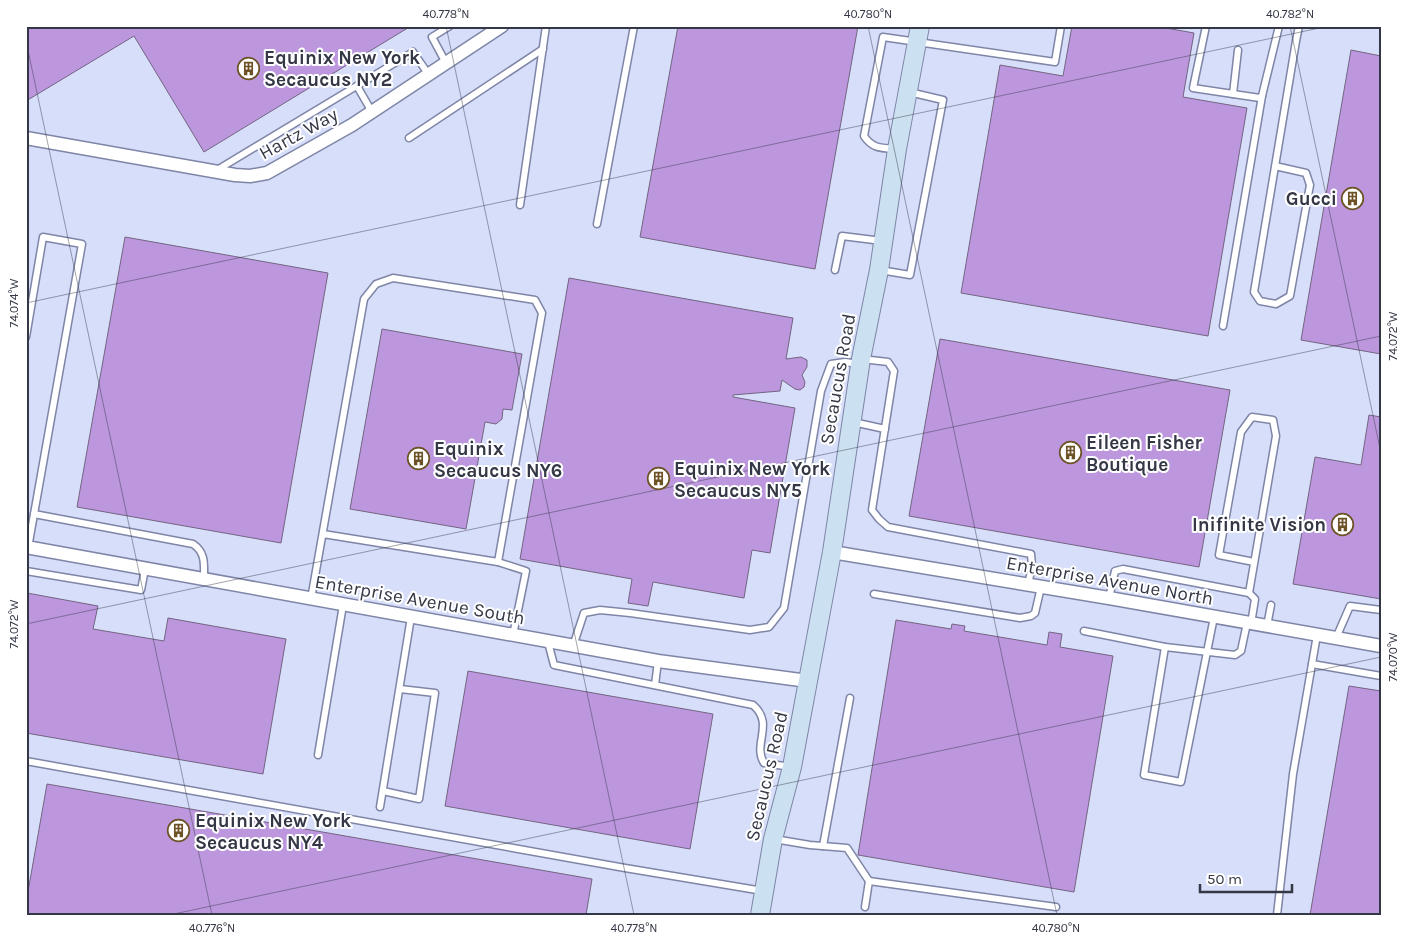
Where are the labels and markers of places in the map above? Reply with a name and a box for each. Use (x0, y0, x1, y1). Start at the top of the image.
place label: Equinix New York Secaucus NY2 (264, 47, 420, 91)
building icon: Equinix New York Secaucus NY2 (236, 56, 260, 80)
building icon: Gucci (1341, 186, 1365, 210)
place label: Gucci (1286, 188, 1337, 210)
place label: Eileen Fisher Boutique (1086, 432, 1202, 476)
place label: Equinix Secaucus NY6 (434, 438, 562, 482)
building icon: Eileen Fisher Boutique (1058, 441, 1082, 465)
building icon: Equinix Secaucus NY6 (406, 447, 430, 471)
place label: Equinix New York Secaucus NY5 (674, 458, 830, 502)
building icon: Equinix New York Secaucus NY5 (646, 467, 670, 491)
building icon: Inifinite Vision (1330, 512, 1354, 536)
place label: Inifinite Vision (1192, 514, 1326, 536)
place label: Equinix New York Secaucus NY4 (195, 810, 351, 854)
building icon: Equinix New York Secaucus NY4 (167, 819, 191, 843)

